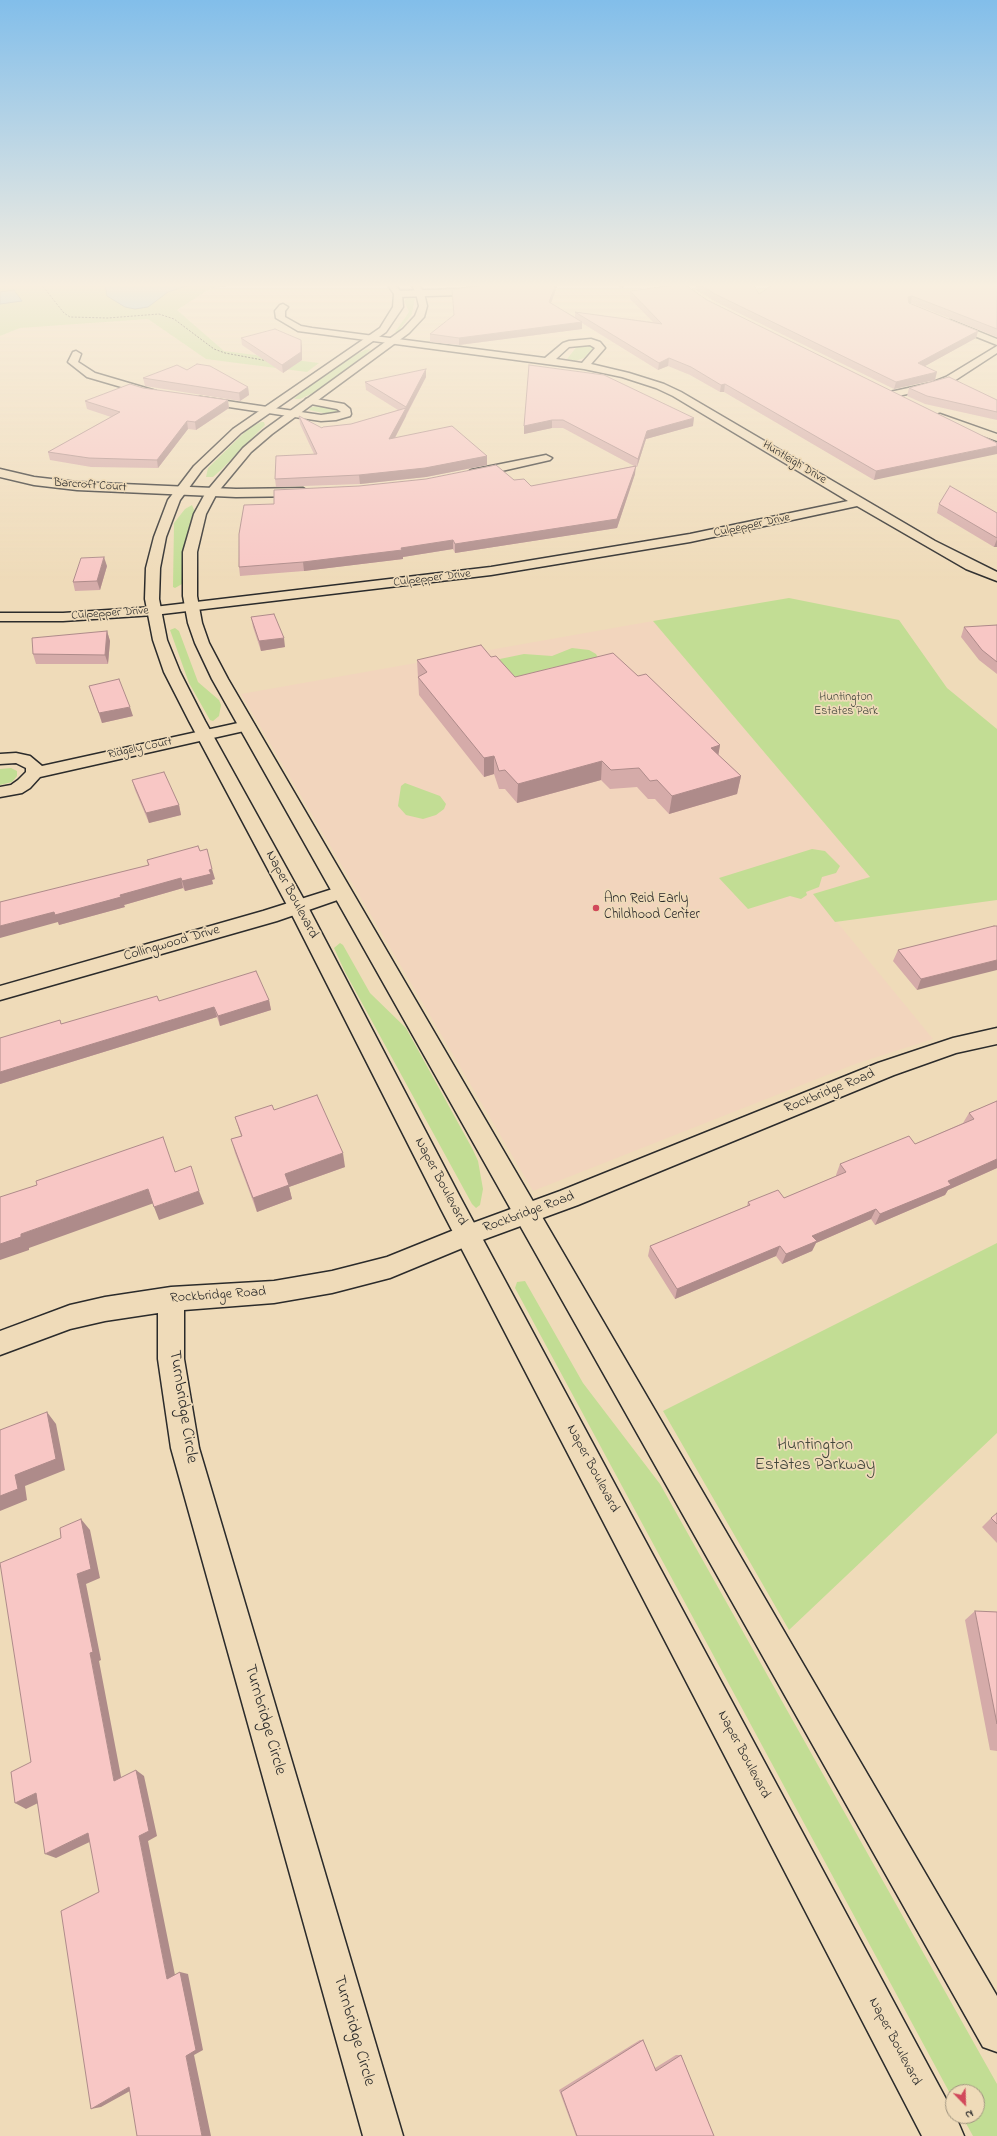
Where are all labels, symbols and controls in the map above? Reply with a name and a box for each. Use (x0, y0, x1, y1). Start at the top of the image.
street label: Huntleigh Drive (759, 438, 829, 488)
street label: Barcroft Court (53, 476, 127, 496)
street label: Culpepper Drive (713, 511, 791, 541)
street label: Culpepper Drive (393, 567, 471, 591)
street label: Culpepper Drive (71, 604, 149, 624)
park label: Huntington Estates Park (814, 691, 878, 719)
street label: Ridgely Court (107, 735, 173, 763)
street label: Naper Boulevard (261, 848, 321, 942)
place label: Ann Reid Early Childhood Center (604, 892, 700, 924)
marker: Ann Reid Early Childhood Center (591, 903, 601, 913)
street label: Collingwood Drive (122, 922, 222, 966)
street label: Rockbridge Road (782, 1066, 878, 1118)
street label: Naper Boulevard (410, 1135, 470, 1229)
street label: Rockbridge Road (481, 1189, 577, 1237)
street label: Rockbridge Road (170, 1284, 266, 1308)
street label: Turnbridge Circle (163, 1349, 201, 1465)
street label: Naper Boulevard (562, 1422, 622, 1516)
park label: Huntington Estates Parkway (755, 1436, 875, 1476)
street label: Turnbridge Circle (238, 1662, 290, 1778)
street label: Naper Boulevard (713, 1708, 773, 1802)
street label: Turnbridge Circle (327, 1973, 379, 2089)
street label: Naper Boulevard (864, 1995, 924, 2089)
north arrow (945, 2084, 985, 2124)
text: N (963, 2105, 976, 2123)

